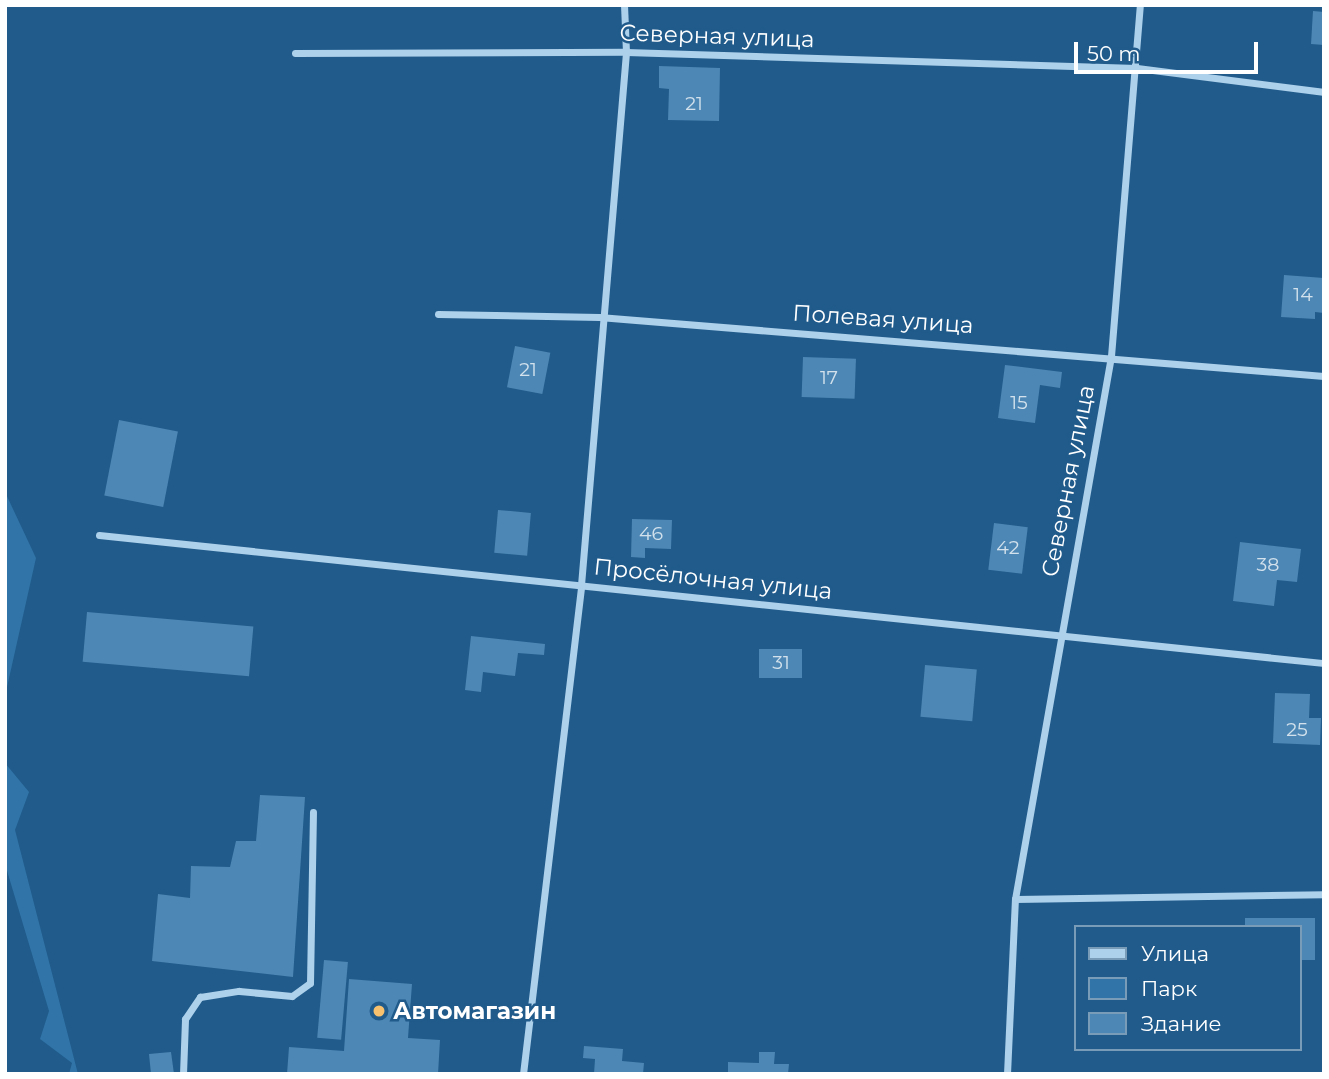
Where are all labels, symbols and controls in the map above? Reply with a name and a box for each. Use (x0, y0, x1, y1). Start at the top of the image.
street label: Северная улица (619, 19, 815, 53)
scale bar (1077, 28, 1261, 72)
text: 50 m (1087, 41, 1141, 66)
house number: 21 (685, 93, 703, 115)
house number: 14 (1293, 284, 1313, 306)
street label: Полевая улица (792, 299, 974, 339)
house number: 21 (519, 359, 537, 381)
house number: 17 (820, 367, 838, 389)
street label: Северная улица (1036, 383, 1100, 579)
house number: 15 (1010, 392, 1028, 414)
house number: 46 (639, 523, 663, 545)
house number: 42 (996, 537, 1020, 559)
street label: Просёлочная улица (592, 553, 834, 605)
house number: 38 (1257, 554, 1279, 576)
house number: 31 (772, 652, 790, 674)
house number: 25 (1286, 719, 1308, 741)
legend (1074, 925, 1301, 1051)
text: Улица (1141, 941, 1209, 966)
text: Парк (1141, 976, 1197, 1001)
place label: Автомагазин (393, 997, 556, 1025)
marker: Автомагазин (371, 1003, 387, 1019)
text: Здание (1141, 1011, 1222, 1036)

